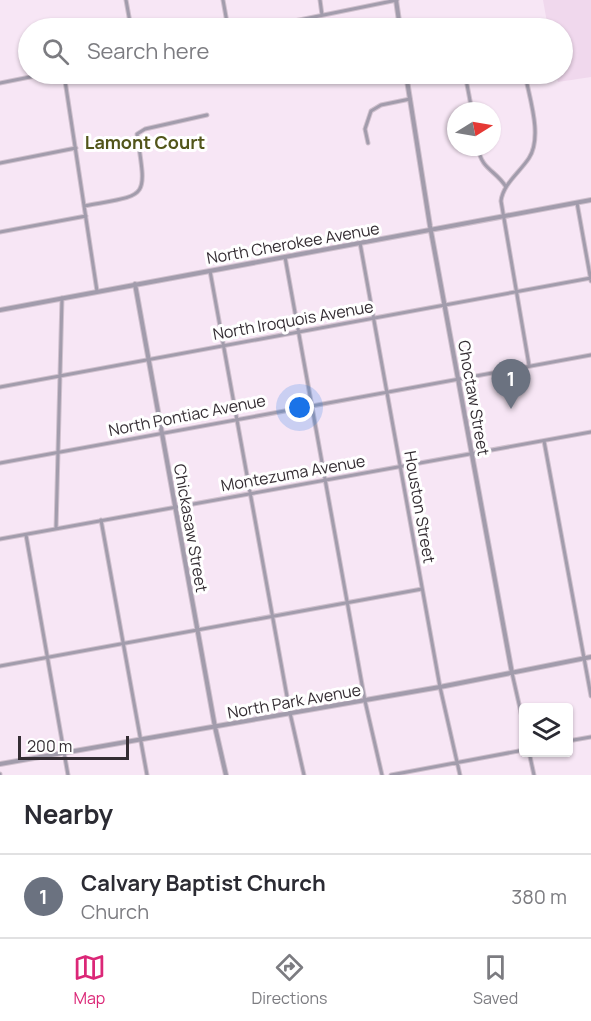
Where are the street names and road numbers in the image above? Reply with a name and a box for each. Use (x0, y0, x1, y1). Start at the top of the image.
street label: North Cherokee Avenue (205, 217, 381, 269)
street label: North Iroquois Avenue (211, 295, 375, 345)
street label: Choctaw Street (453, 339, 495, 457)
street label: North Pontiac Avenue (106, 389, 268, 441)
street label: Montezuma Avenue (219, 449, 367, 497)
street label: Houston Street (399, 449, 441, 565)
street label: Chickasaw Street (169, 462, 213, 594)
street label: North Park Avenue (226, 678, 362, 724)

